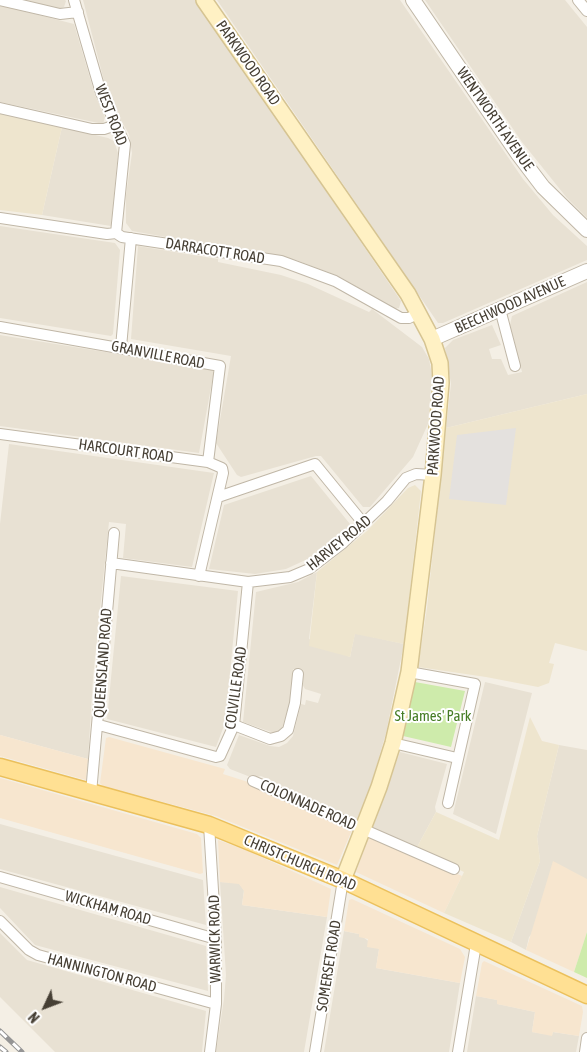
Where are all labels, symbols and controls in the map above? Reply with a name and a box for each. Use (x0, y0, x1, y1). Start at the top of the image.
street label: PARKWOOD ROAD (212, 17, 284, 109)
street label: WENTWORTH AVENUE (453, 64, 537, 174)
street label: WEST ROAD (91, 82, 131, 148)
street label: DARRACOTT ROAD (164, 234, 266, 268)
street label: BEECHWOOD AVENUE (452, 273, 568, 337)
street label: GRANVILLE ROAD (110, 337, 206, 373)
street label: PARKWOOD ROAD (424, 376, 448, 476)
street label: HARCOURT ROAD (77, 435, 175, 467)
street label: HARVEY ROAD (303, 512, 375, 574)
street label: QUEENSLAND ROAD (90, 608, 116, 718)
street label: COLVILLE ROAD (221, 646, 251, 730)
park label: St James' Park (395, 707, 471, 725)
street label: COLONNADE ROAD (257, 776, 359, 834)
street label: CHRISTCHURCH ROAD (241, 831, 359, 895)
street label: WICKHAM ROAD (63, 887, 153, 929)
street label: WARWICK ROAD (205, 895, 225, 983)
street label: SOMERSET ROAD (313, 919, 345, 1013)
street label: HANNINGTON ROAD (45, 950, 159, 996)
north arrow (20, 982, 70, 1032)
text: N (25, 1009, 43, 1026)

